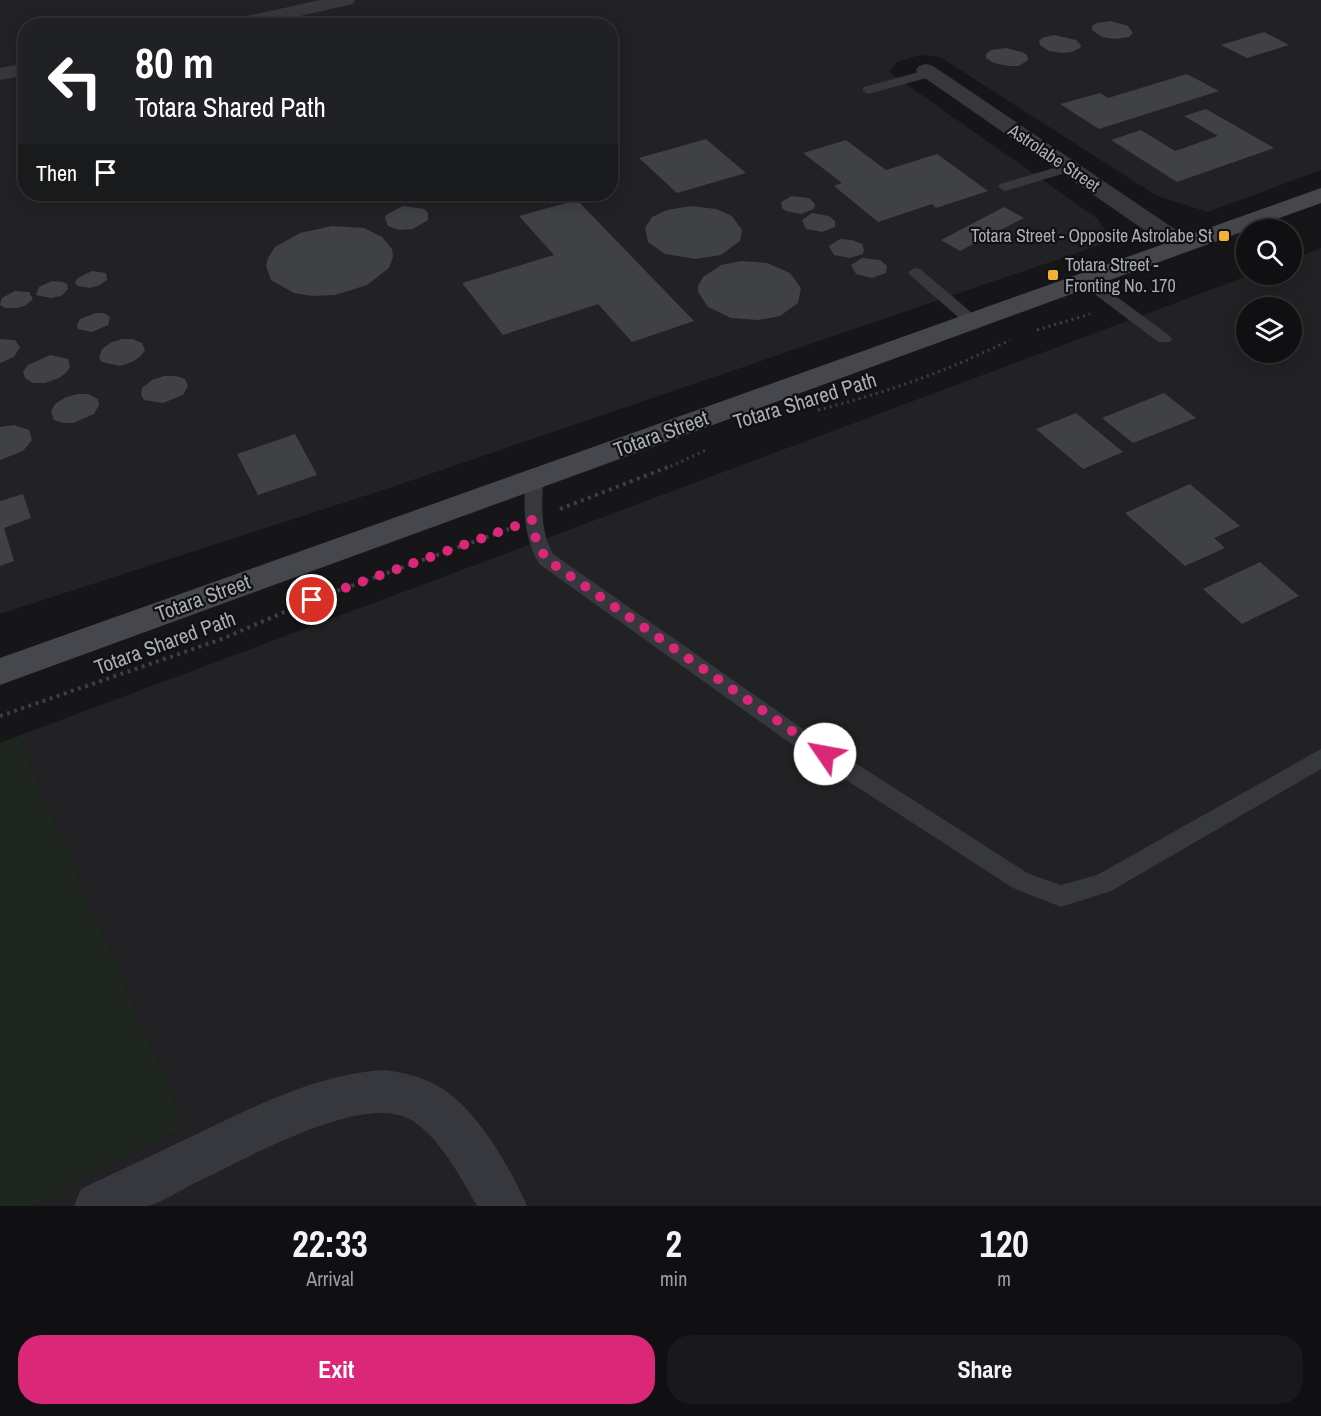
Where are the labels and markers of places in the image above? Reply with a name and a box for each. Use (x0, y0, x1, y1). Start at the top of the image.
place label: Totara Street - Opposite Astrolabe St (971, 223, 1212, 248)
marker: Totara Street - Opposite Astrolabe St (1217, 229, 1231, 243)
place label: Totara Street - Fronting No. 170 (1065, 252, 1176, 298)
marker: Totara Street - Fronting No. 170 (1046, 268, 1060, 282)
pin (286, 574, 337, 625)

